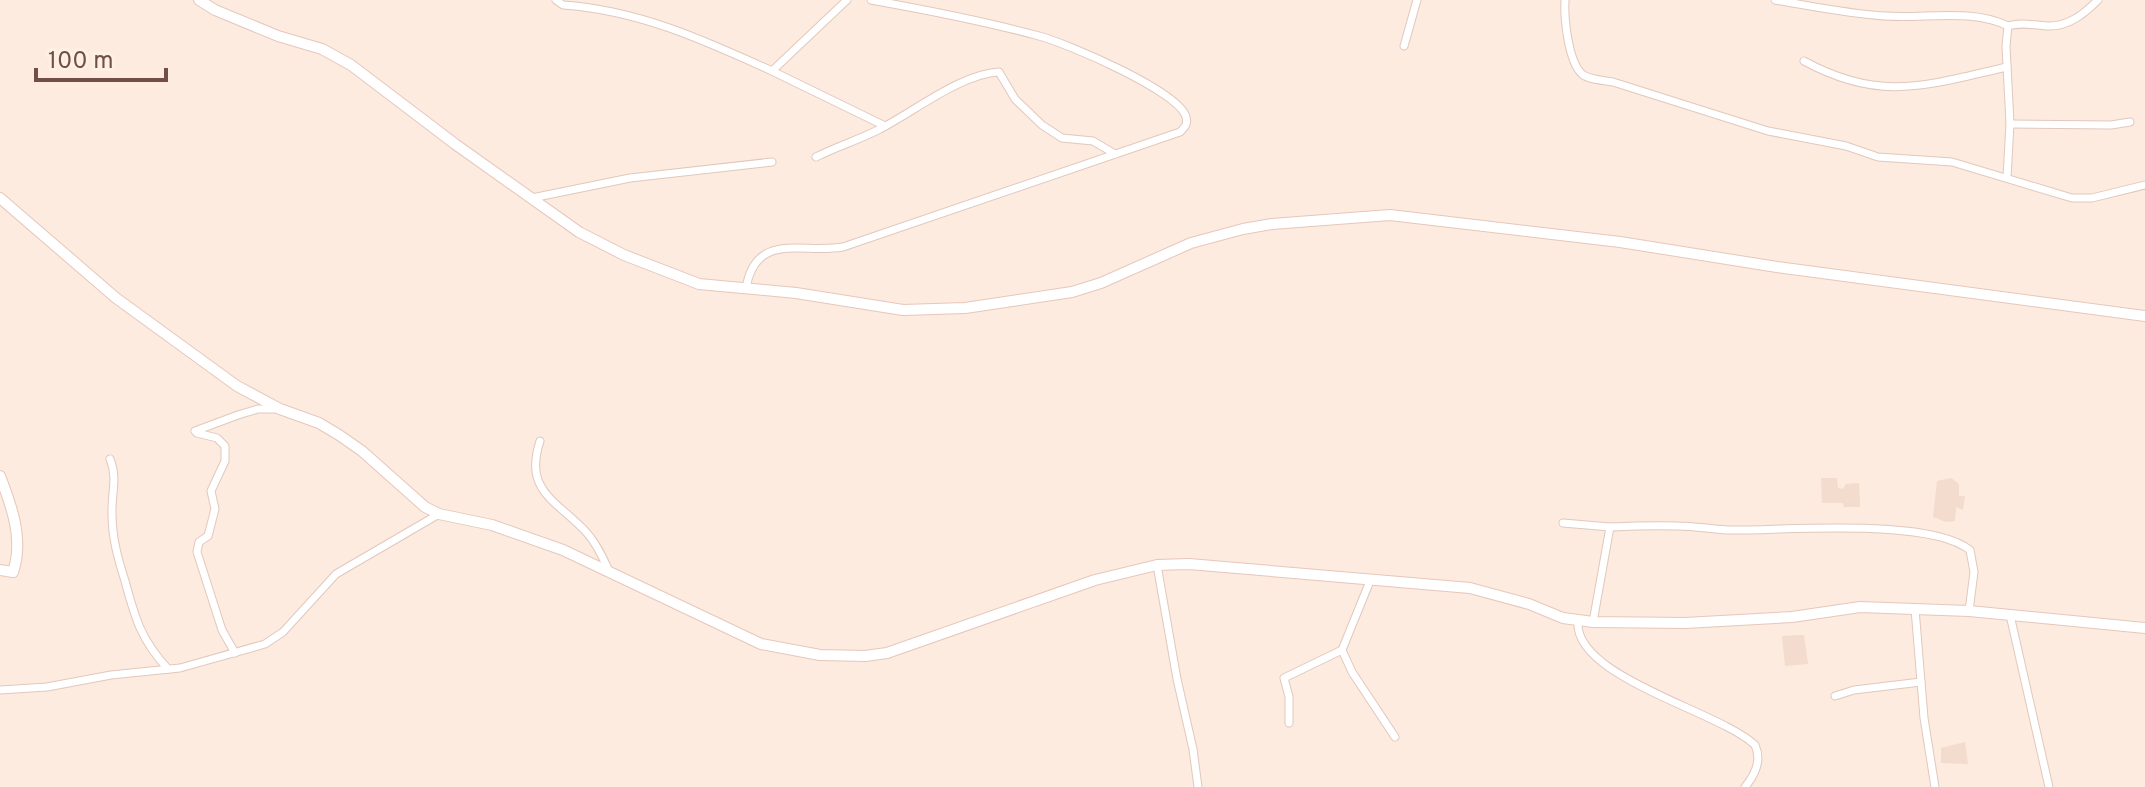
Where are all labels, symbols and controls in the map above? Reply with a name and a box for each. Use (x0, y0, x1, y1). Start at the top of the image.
scale bar (36, 32, 166, 82)
text: 100 m (48, 47, 114, 77)

